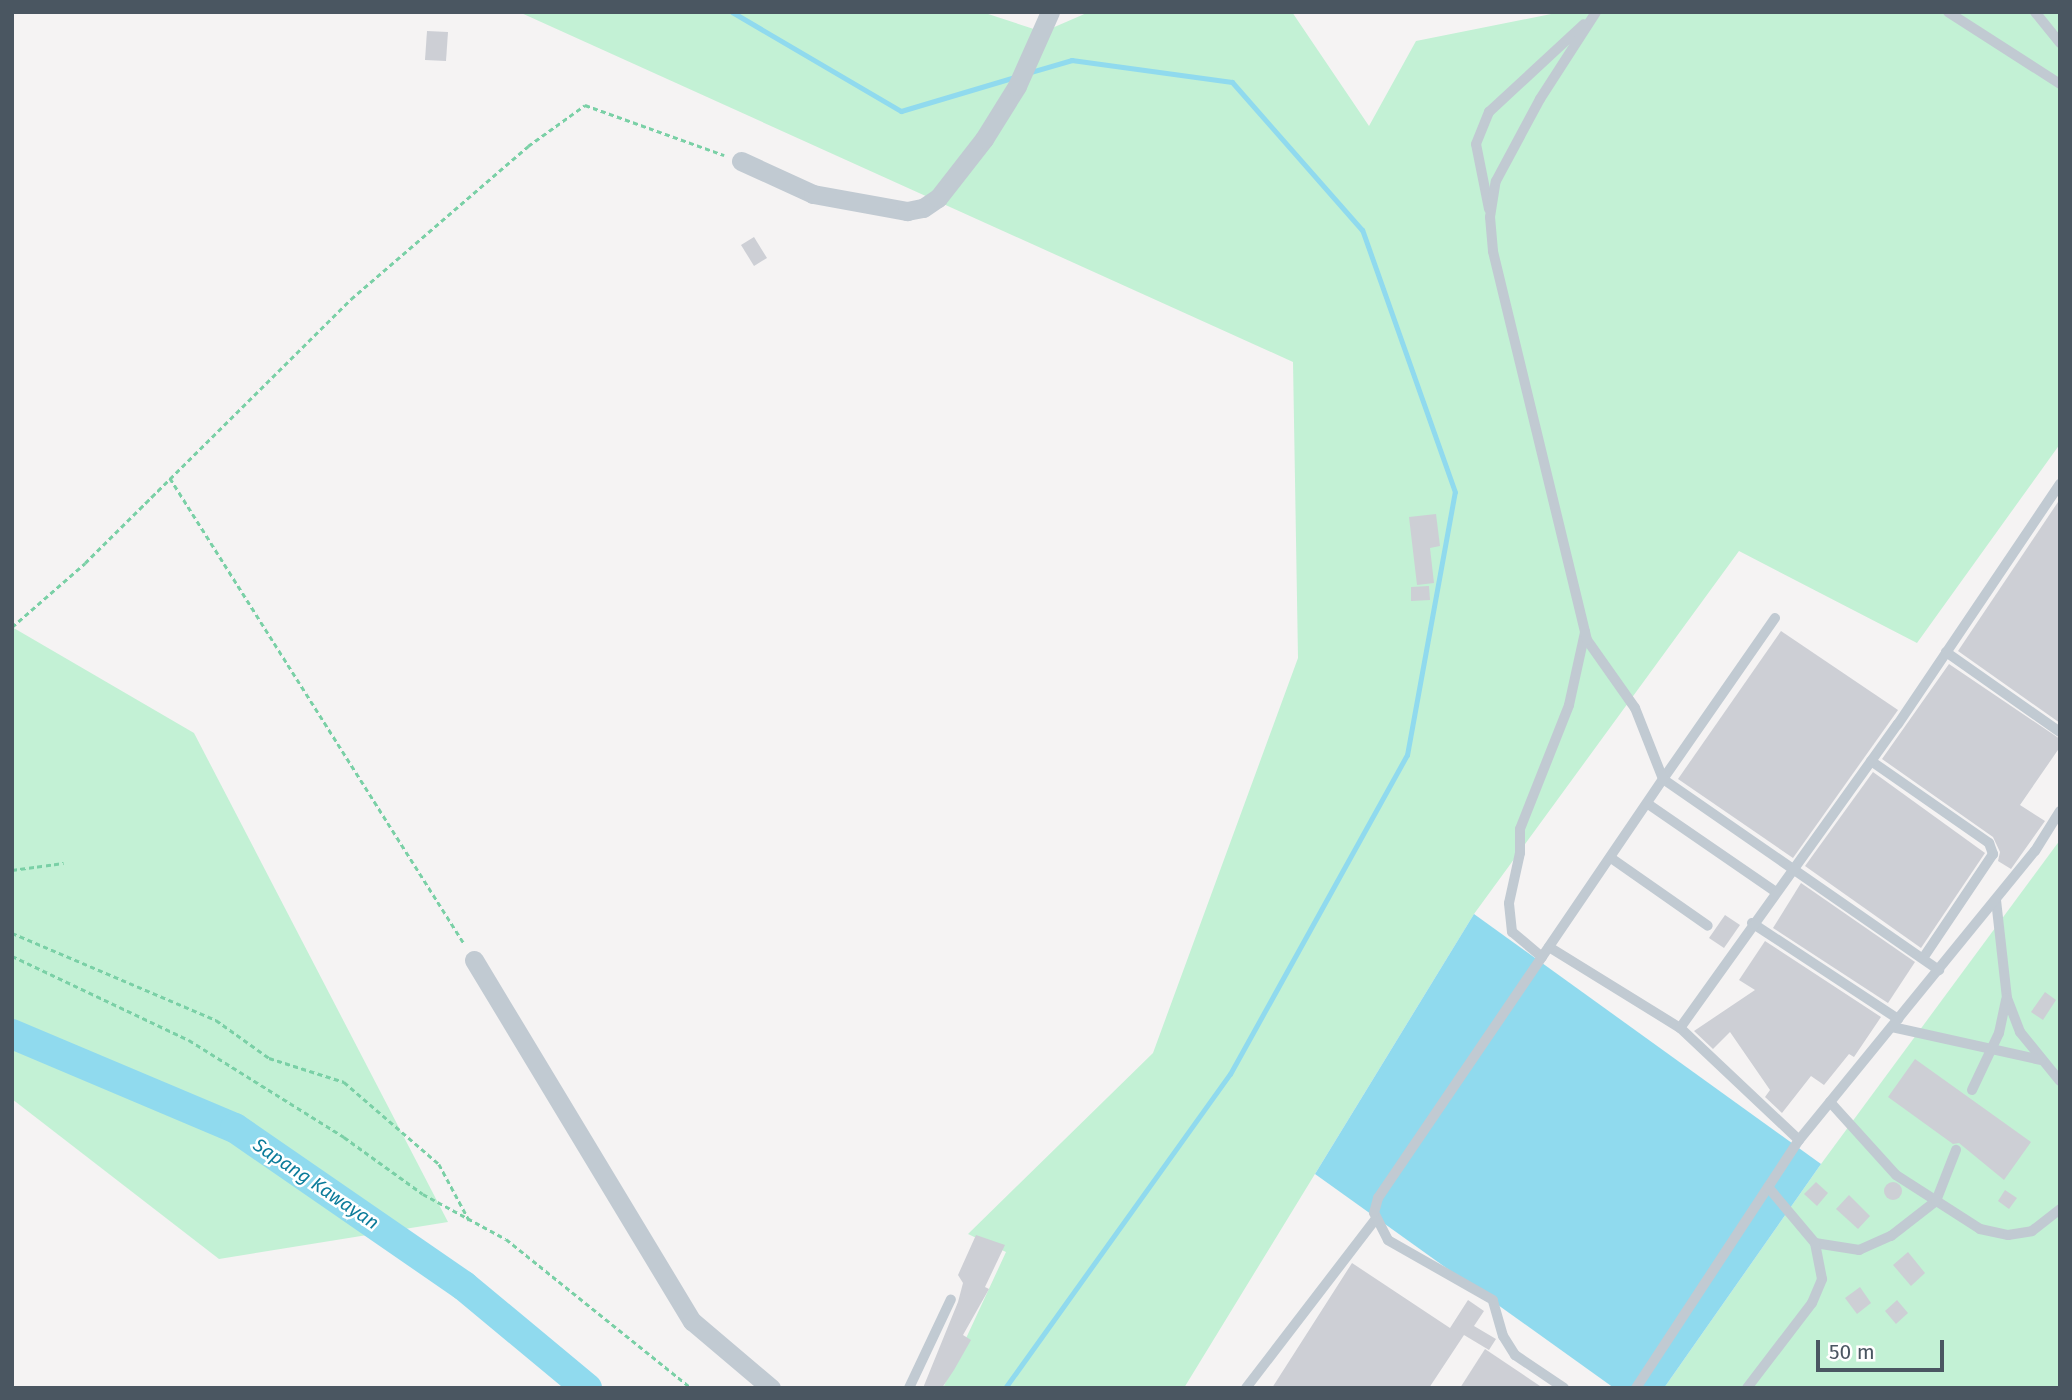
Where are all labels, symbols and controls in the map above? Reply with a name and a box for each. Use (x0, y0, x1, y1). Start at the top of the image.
water label: Sapang Kawayan (249, 1134, 383, 1234)
scale bar (1820, 1326, 1948, 1370)
text: 50 m (1829, 1339, 1875, 1365)

